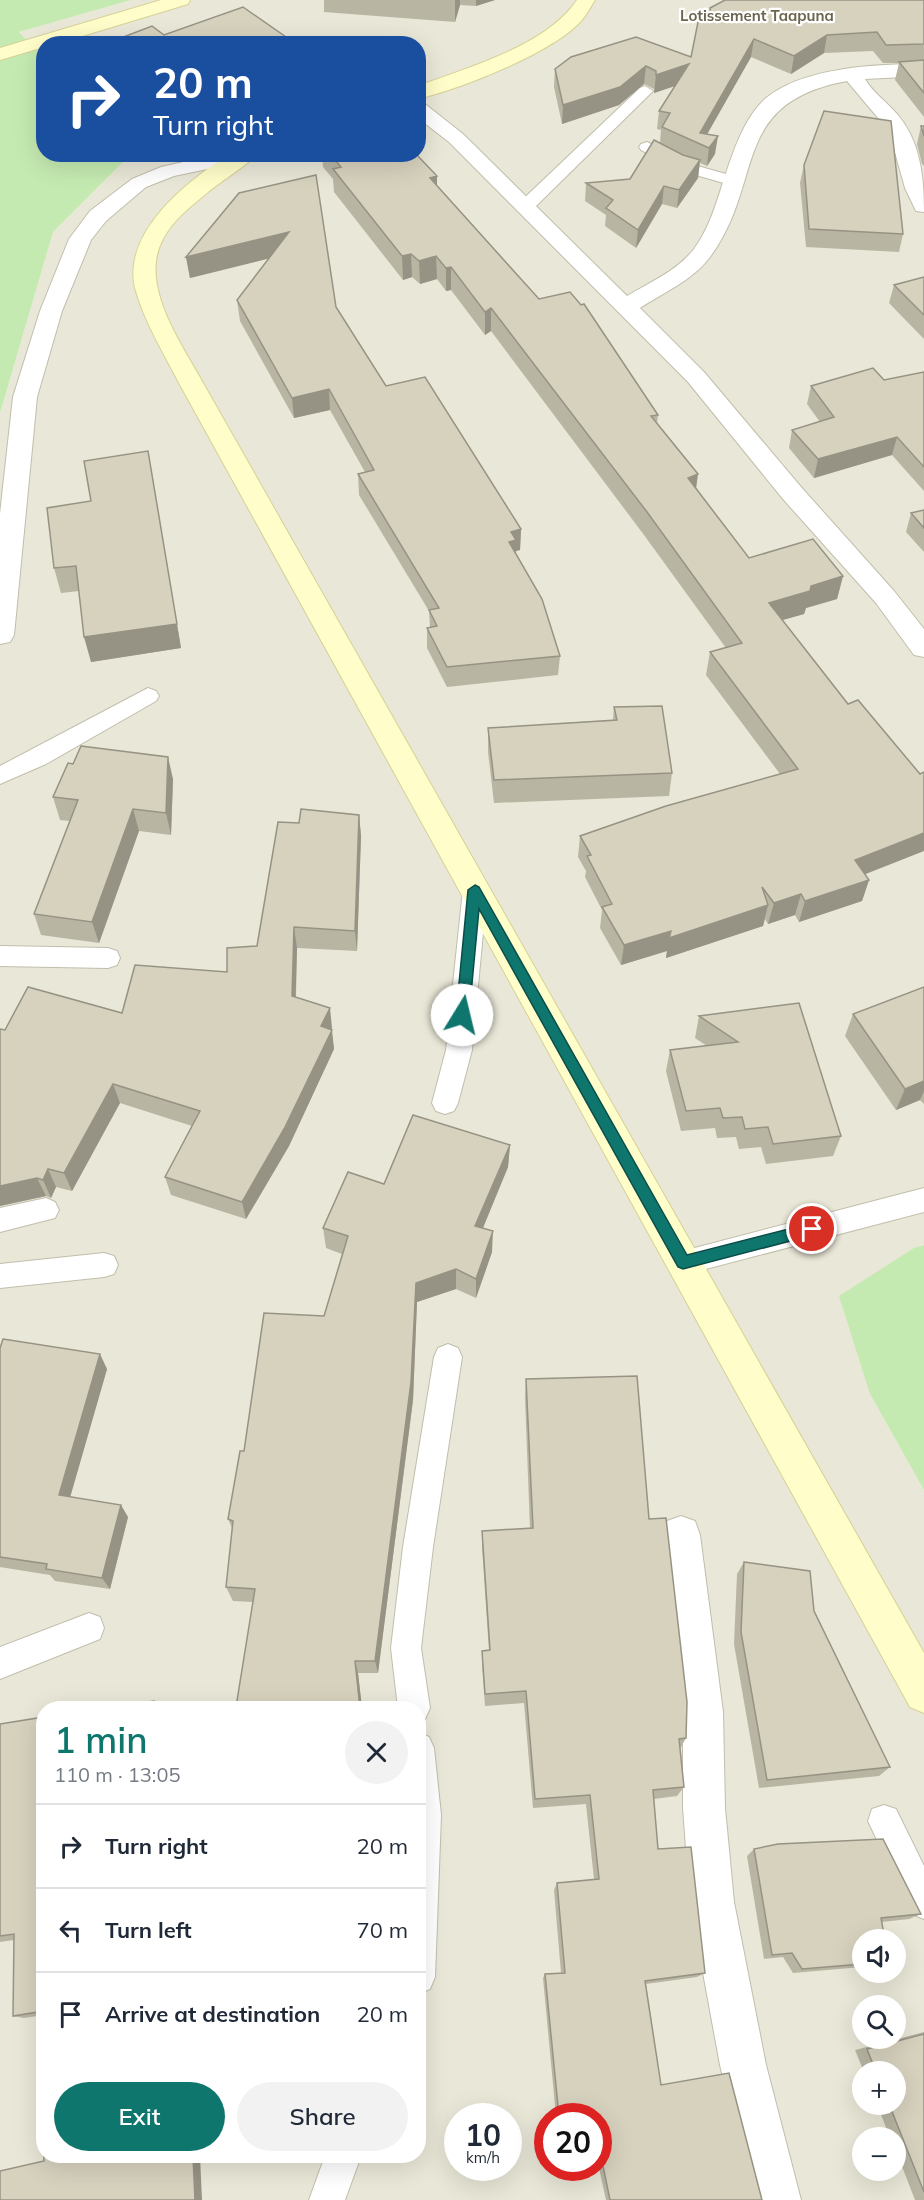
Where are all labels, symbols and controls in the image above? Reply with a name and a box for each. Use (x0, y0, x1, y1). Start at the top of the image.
district label: Lotissement Taapuna (680, 6, 834, 25)
text: 20 m (153, 56, 253, 109)
icon: right (54, 60, 132, 138)
text: Turn right (153, 108, 273, 142)
position arrow (430, 983, 494, 1047)
pin (786, 1203, 837, 1254)
icon: arrive (795, 1212, 828, 1245)
text: 1 min (54, 1717, 148, 1762)
button: close (345, 1721, 408, 1784)
text: 110 m · 13:05 (54, 1762, 180, 1787)
icon: right (54, 1830, 87, 1863)
text: Turn right (105, 1832, 208, 1860)
text: 20 m (357, 1832, 408, 1860)
icon: left (54, 1914, 87, 1947)
text: Turn left (105, 1916, 192, 1944)
text: 70 m (357, 1916, 408, 1944)
map controls (852, 1929, 906, 2181)
button: sound (852, 1929, 906, 1983)
button: search (852, 1995, 906, 2049)
icon: arrive (54, 1998, 87, 2031)
text: Arrive at destination (105, 2000, 320, 2028)
text: 20 m (357, 2000, 408, 2028)
button: + (852, 2061, 906, 2115)
button: Exit (54, 2082, 225, 2151)
button: Share (237, 2082, 408, 2151)
speed limit sign: 20 (534, 2103, 612, 2181)
text: 10 (465, 2116, 501, 2154)
button: − (852, 2127, 906, 2181)
text: km/h (466, 2148, 500, 2167)

